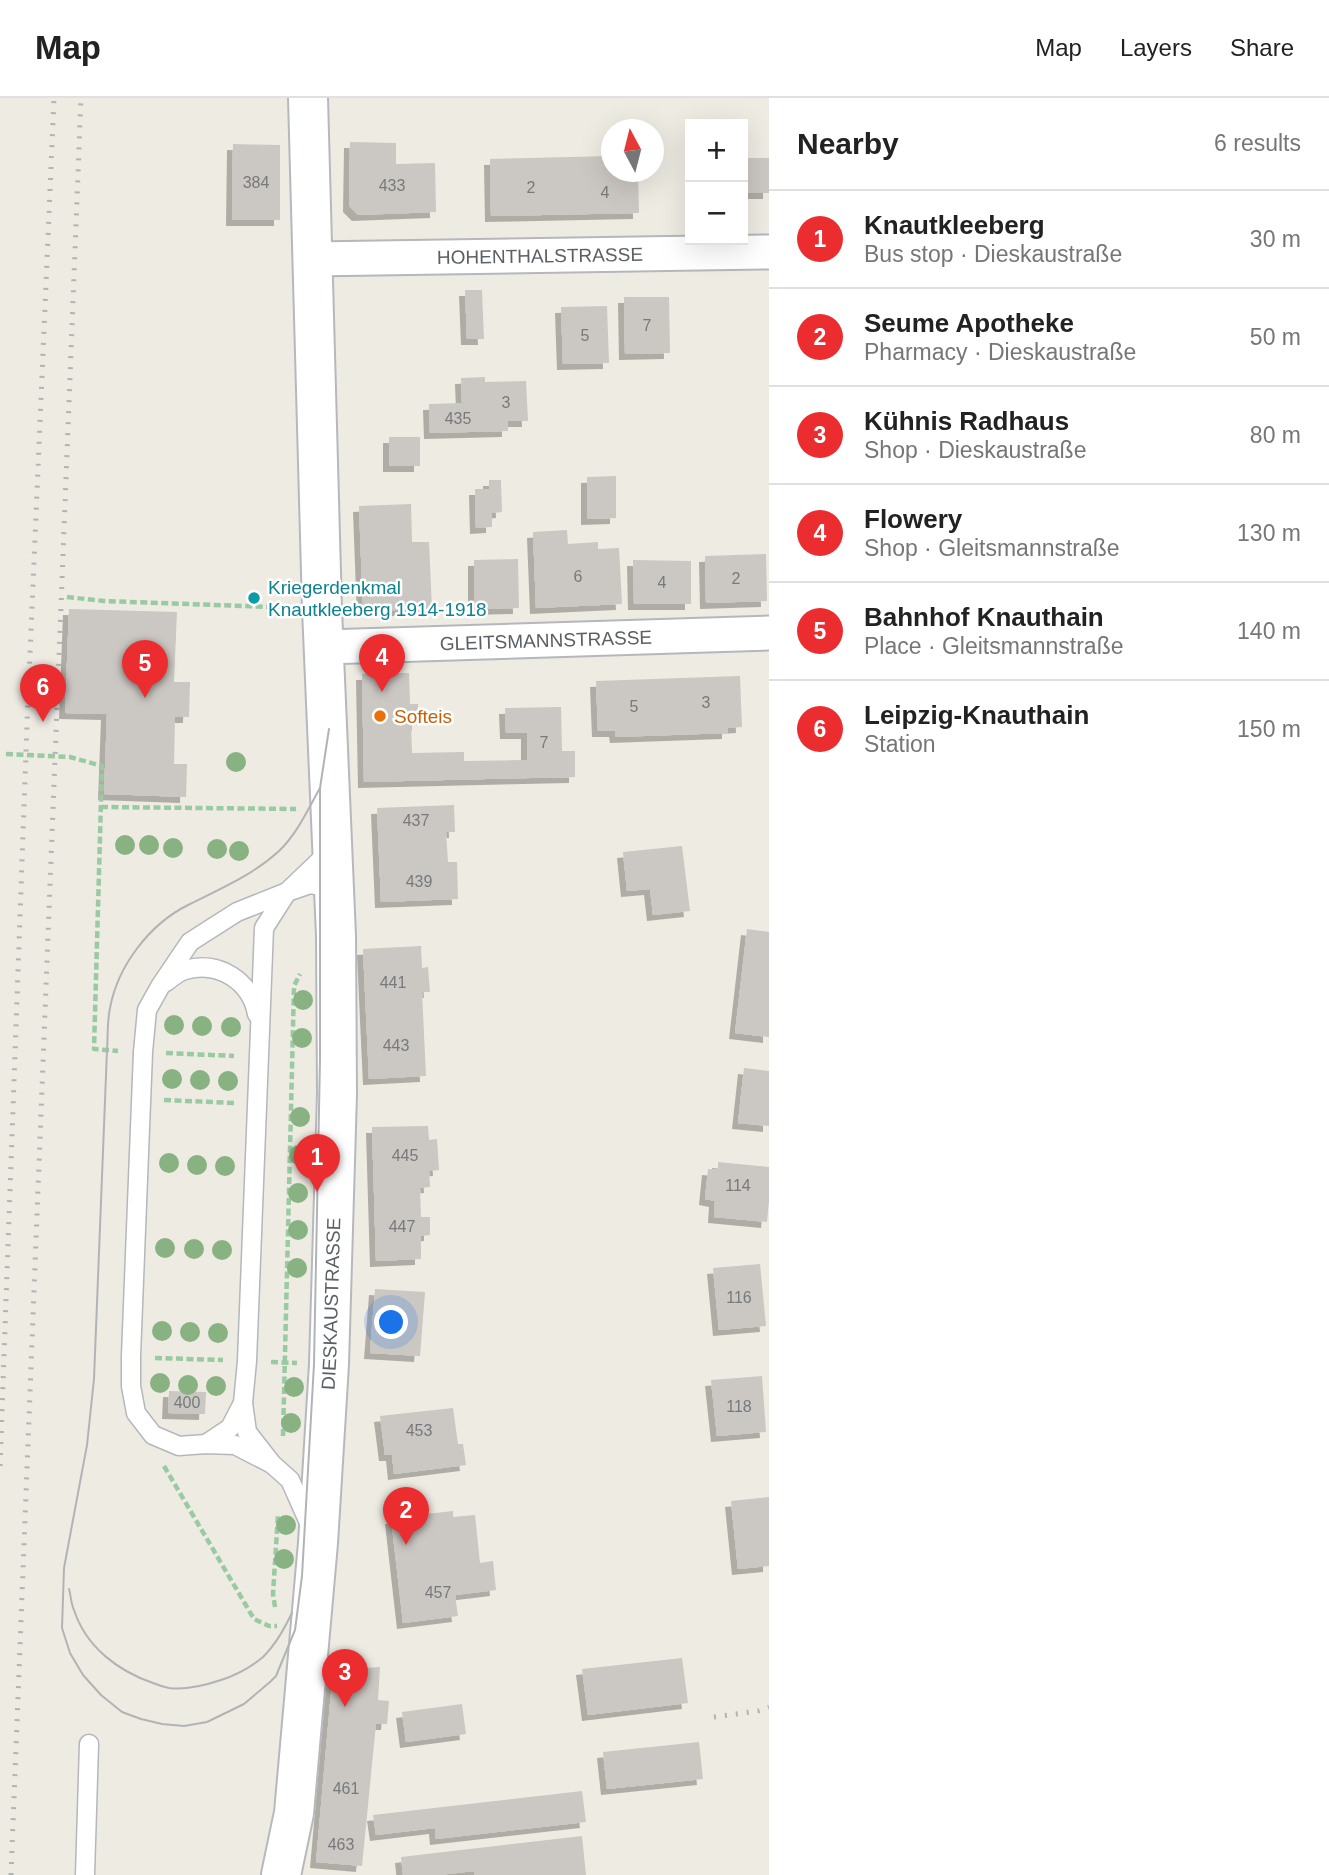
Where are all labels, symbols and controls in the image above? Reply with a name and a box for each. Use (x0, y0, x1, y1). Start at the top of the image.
text: Map (35, 29, 101, 66)
text: Map (1035, 34, 1082, 61)
text: Layers (1120, 34, 1192, 61)
text: Share (1230, 34, 1294, 61)
north arrow (601, 119, 664, 182)
map controls (685, 119, 748, 245)
button: + (685, 119, 748, 182)
text: Nearby (797, 127, 899, 160)
text: 6 results (1214, 130, 1301, 156)
house number: 384 (243, 174, 269, 191)
house number: 433 (379, 177, 405, 194)
house number: 2 (527, 179, 536, 196)
button: − (685, 182, 748, 245)
house number: 4 (601, 184, 610, 201)
text: Knautkleeberg (864, 210, 1045, 240)
text: 1 (814, 226, 826, 252)
text: 30 m (1250, 226, 1301, 252)
text: Bus stop · Dieskaustraße (864, 241, 1122, 267)
street label: HOHENTHALSTRASSE (437, 244, 643, 268)
text: Seume Apotheke (864, 308, 1074, 338)
house number: 7 (643, 317, 652, 334)
text: 2 (814, 324, 826, 350)
text: 50 m (1250, 324, 1301, 350)
house number: 5 (581, 327, 590, 344)
text: Pharmacy · Dieskaustraße (864, 339, 1136, 365)
house number: 3 (502, 394, 511, 411)
text: Kühnis Radhaus (864, 406, 1069, 436)
house number: 435 (445, 410, 471, 427)
text: 3 (814, 422, 826, 448)
text: 80 m (1250, 422, 1301, 448)
text: Shop · Dieskaustraße (864, 437, 1086, 463)
text: Flowery (864, 504, 962, 534)
text: 4 (814, 520, 826, 546)
text: 130 m (1237, 520, 1301, 546)
text: Shop · Gleitsmannstraße (864, 535, 1120, 561)
house number: 6 (574, 568, 583, 585)
house number: 2 (732, 570, 741, 587)
house number: 4 (658, 574, 667, 591)
place label: Kriegerdenkmal Knautkleeberg 1914-1918 (268, 577, 487, 620)
marker: Kriegerdenkmal Knautkleeberg 1914-1918 (246, 590, 262, 606)
text: Bahnhof Knauthain (864, 602, 1104, 632)
text: 5 (814, 618, 826, 644)
text: 140 m (1237, 618, 1301, 644)
street label: GLEITSMANNSTRASSE (439, 627, 652, 654)
text: Place · Gleitsmannstraße (864, 633, 1123, 659)
pin: 4 (359, 634, 405, 692)
pin: 5 (122, 640, 168, 698)
pin: 6 (20, 664, 66, 722)
house number: 3 (702, 694, 711, 711)
house number: 5 (630, 698, 639, 715)
text: Leipzig-Knauthain (864, 700, 1089, 730)
place label: Softeis (394, 706, 452, 727)
marker: Softeis (372, 708, 388, 724)
text: 6 (814, 716, 826, 742)
text: 150 m (1237, 716, 1301, 742)
text: Station (864, 731, 936, 757)
house number: 7 (540, 734, 549, 751)
house number: 437 (403, 812, 429, 829)
house number: 439 (406, 873, 432, 890)
house number: 441 (380, 974, 406, 991)
house number: 443 (383, 1037, 409, 1054)
pin: 1 (294, 1134, 340, 1192)
house number: 445 (392, 1147, 418, 1164)
house number: 114 (725, 1177, 751, 1194)
street label: DIESKAUSTRASSE (317, 1217, 344, 1391)
house number: 447 (389, 1218, 415, 1235)
house number: 116 (726, 1289, 752, 1306)
your location (374, 1305, 408, 1339)
house number: 400 (174, 1394, 200, 1411)
house number: 118 (726, 1398, 752, 1415)
house number: 453 (406, 1422, 432, 1439)
pin: 2 (383, 1487, 429, 1545)
house number: 457 (425, 1584, 451, 1601)
pin: 3 (322, 1649, 368, 1707)
house number: 461 (333, 1780, 359, 1797)
house number: 463 (328, 1836, 354, 1853)

